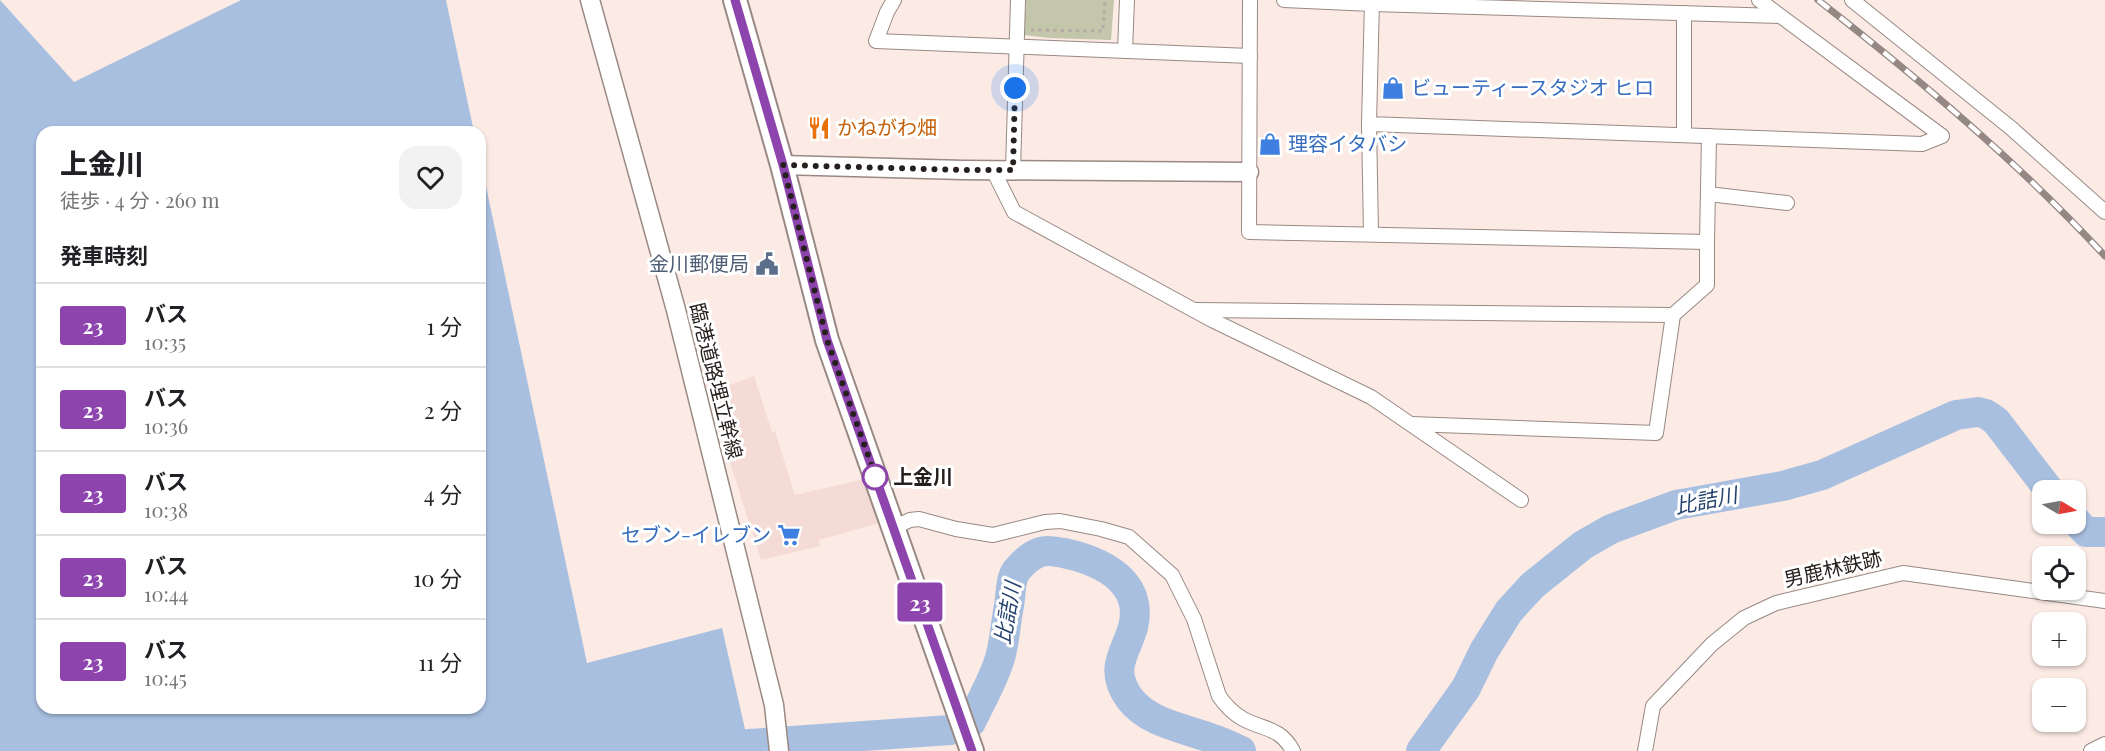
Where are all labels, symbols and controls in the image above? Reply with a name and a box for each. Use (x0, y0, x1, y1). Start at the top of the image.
your location (1000, 73, 1030, 103)
place label: ビューティースタジオ ヒロ (1411, 73, 1654, 100)
shop icon: ビューティースタジオ ヒロ (1380, 75, 1406, 101)
place label: かねがわ畑 (837, 113, 937, 140)
restaurant icon: かねがわ畑 (806, 115, 832, 141)
place label: 理容イタバシ (1288, 129, 1407, 156)
shop icon: 理容イタバシ (1257, 131, 1283, 157)
text: 上金川 (60, 144, 144, 181)
button: heart (399, 146, 462, 209)
text: 徒歩 · 4 分 · 260 m (60, 186, 220, 213)
text: 発車時刻 (60, 240, 148, 270)
place label: 金川郵便局 (649, 249, 749, 276)
public building icon: 金川郵便局 (754, 251, 780, 277)
text: バス (144, 298, 188, 328)
street label: 臨港道路埋立幹線 (685, 300, 750, 462)
text: 23 (82, 311, 104, 339)
text: 1 分 (426, 311, 462, 341)
text: 10:35 (144, 328, 186, 355)
text: バス (144, 382, 188, 412)
text: 23 (82, 395, 104, 423)
text: 2 分 (424, 395, 462, 425)
text: 10:36 (144, 412, 188, 439)
place label: 上金川 (893, 462, 953, 489)
marker: 上金川 (862, 464, 888, 490)
text: バス (144, 466, 188, 496)
text: 23 (82, 479, 104, 507)
text: 4 分 (424, 479, 462, 509)
water label: 比詰川 (1672, 479, 1741, 519)
north arrow (2032, 480, 2086, 534)
map controls (2032, 480, 2086, 732)
text: 10:38 (144, 496, 188, 523)
place label: セブン-イレブン (621, 520, 771, 547)
supermarket icon: セブン-イレブン (776, 522, 802, 548)
street label: 男鹿林鉄跡 (1781, 543, 1884, 592)
button: locate (2032, 546, 2086, 600)
text: バス (144, 550, 188, 580)
text: 23 (82, 563, 104, 591)
text: 10 分 (413, 563, 462, 593)
water label: 比詰川 (987, 577, 1026, 646)
text: 10:44 (144, 580, 188, 607)
line badge: 23 (893, 582, 947, 622)
text: 23 (909, 588, 931, 616)
button: + (2032, 612, 2086, 666)
text: バス (144, 634, 188, 664)
text: 23 (82, 647, 104, 675)
text: 11 分 (418, 647, 462, 677)
text: 10:45 (144, 664, 187, 691)
button: − (2032, 678, 2086, 732)

